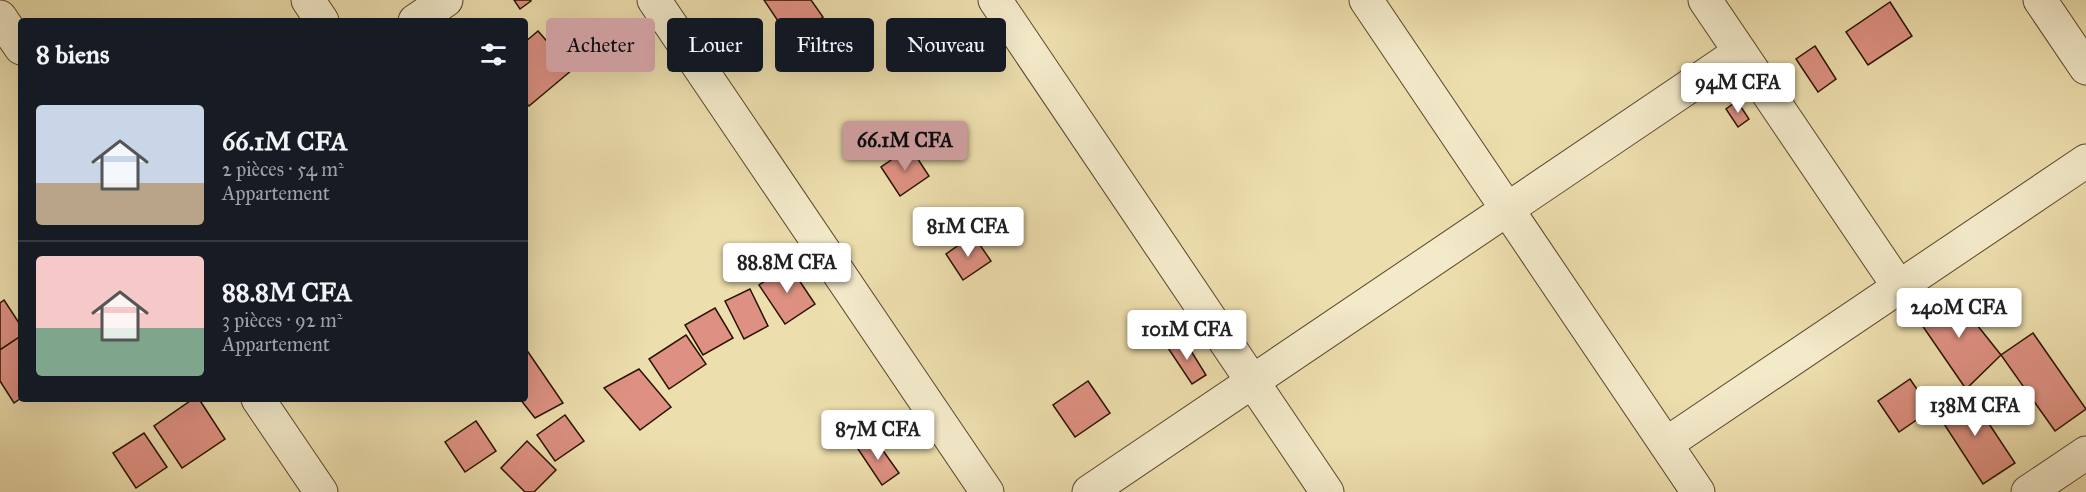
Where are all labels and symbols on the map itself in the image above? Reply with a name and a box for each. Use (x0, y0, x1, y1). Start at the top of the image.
pin: 94M CFA (1683, 63, 1793, 114)
pin: 66.1M CFA (836, 121, 974, 172)
pin: 81M CFA (913, 207, 1023, 258)
pin: 88.8M CFA (718, 243, 856, 294)
pin: 240M CFA (1897, 288, 2021, 339)
pin: 101M CFA (1125, 310, 1249, 361)
pin: 138M CFA (1913, 386, 2037, 437)
pin: 87M CFA (823, 410, 933, 461)

